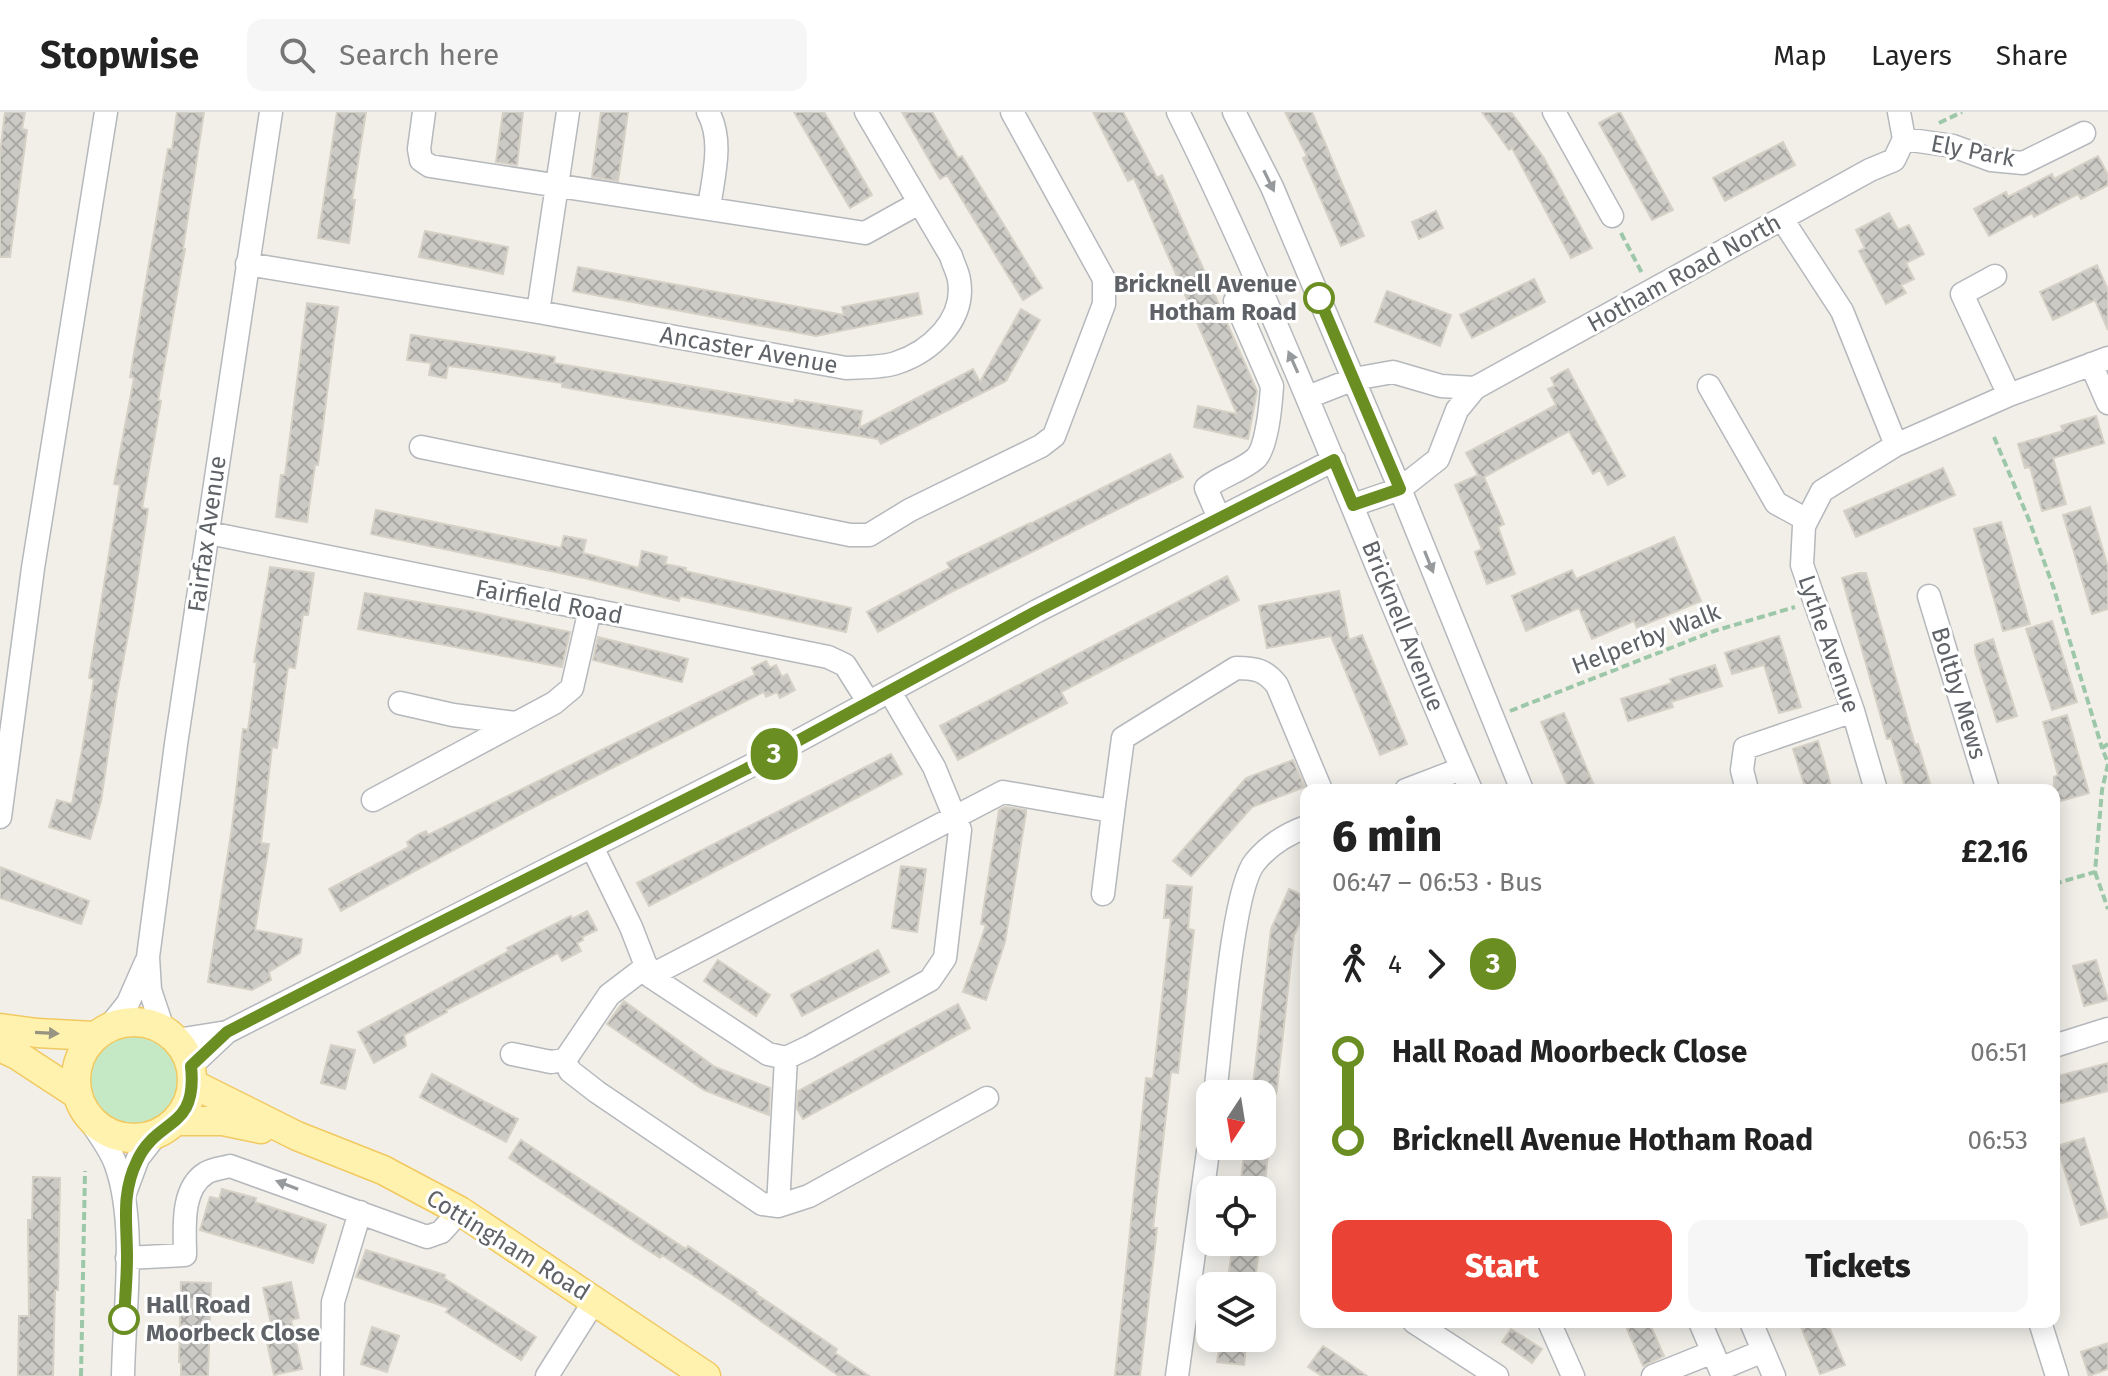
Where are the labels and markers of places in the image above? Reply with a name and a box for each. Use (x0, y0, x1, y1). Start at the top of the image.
place label: Bricknell Avenue Hotham Road (1114, 270, 1297, 326)
marker: Bricknell Avenue Hotham Road (1304, 283, 1334, 313)
place label: Hall Road Moorbeck Close (146, 1291, 320, 1347)
marker: Hall Road Moorbeck Close (109, 1304, 139, 1334)

